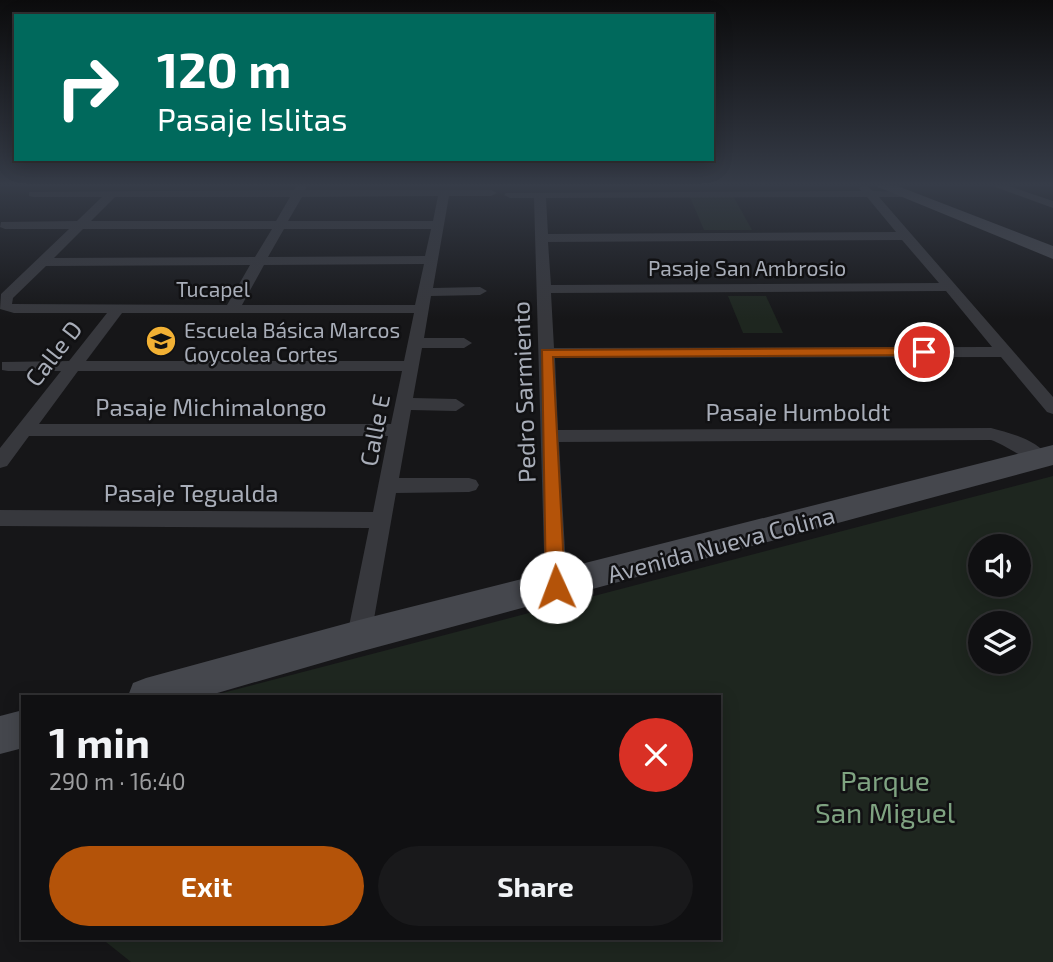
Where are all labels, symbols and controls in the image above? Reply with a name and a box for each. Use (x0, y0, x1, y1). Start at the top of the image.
text: 120 m (157, 39, 291, 98)
icon: right (42, 42, 133, 133)
text: Pasaje Islitas (157, 99, 348, 137)
street label: Pasaje San Ambrosio (648, 255, 846, 281)
street label: Tucapel (176, 276, 251, 301)
street label: Pedro Sarmiento (505, 301, 541, 483)
street label: Calle D (18, 314, 88, 392)
place label: Escuela Básica Marcos Goycolea Cortes (184, 317, 400, 366)
pin (894, 322, 954, 382)
school or university icon: Escuela Básica Marcos Goycolea Cortes (144, 324, 178, 358)
icon: arrive (905, 333, 943, 371)
street label: Pasaje Michimalongo (95, 392, 327, 421)
street label: Calle E (353, 392, 395, 468)
street label: Pasaje Humboldt (706, 397, 890, 426)
street label: Pasaje Tegualda (104, 478, 278, 507)
street label: Avenida Nueva Colina (604, 500, 838, 588)
map controls (968, 534, 1031, 674)
button: sound (968, 534, 1031, 597)
position arrow (519, 550, 593, 624)
button: layers (968, 611, 1031, 674)
text: 1 min (49, 716, 150, 766)
button: close (619, 718, 693, 792)
park label: Parque San Miguel (815, 763, 956, 829)
text: 290 m · 16:40 (49, 767, 186, 795)
button: Exit (49, 846, 364, 926)
button: Share (378, 846, 693, 926)

